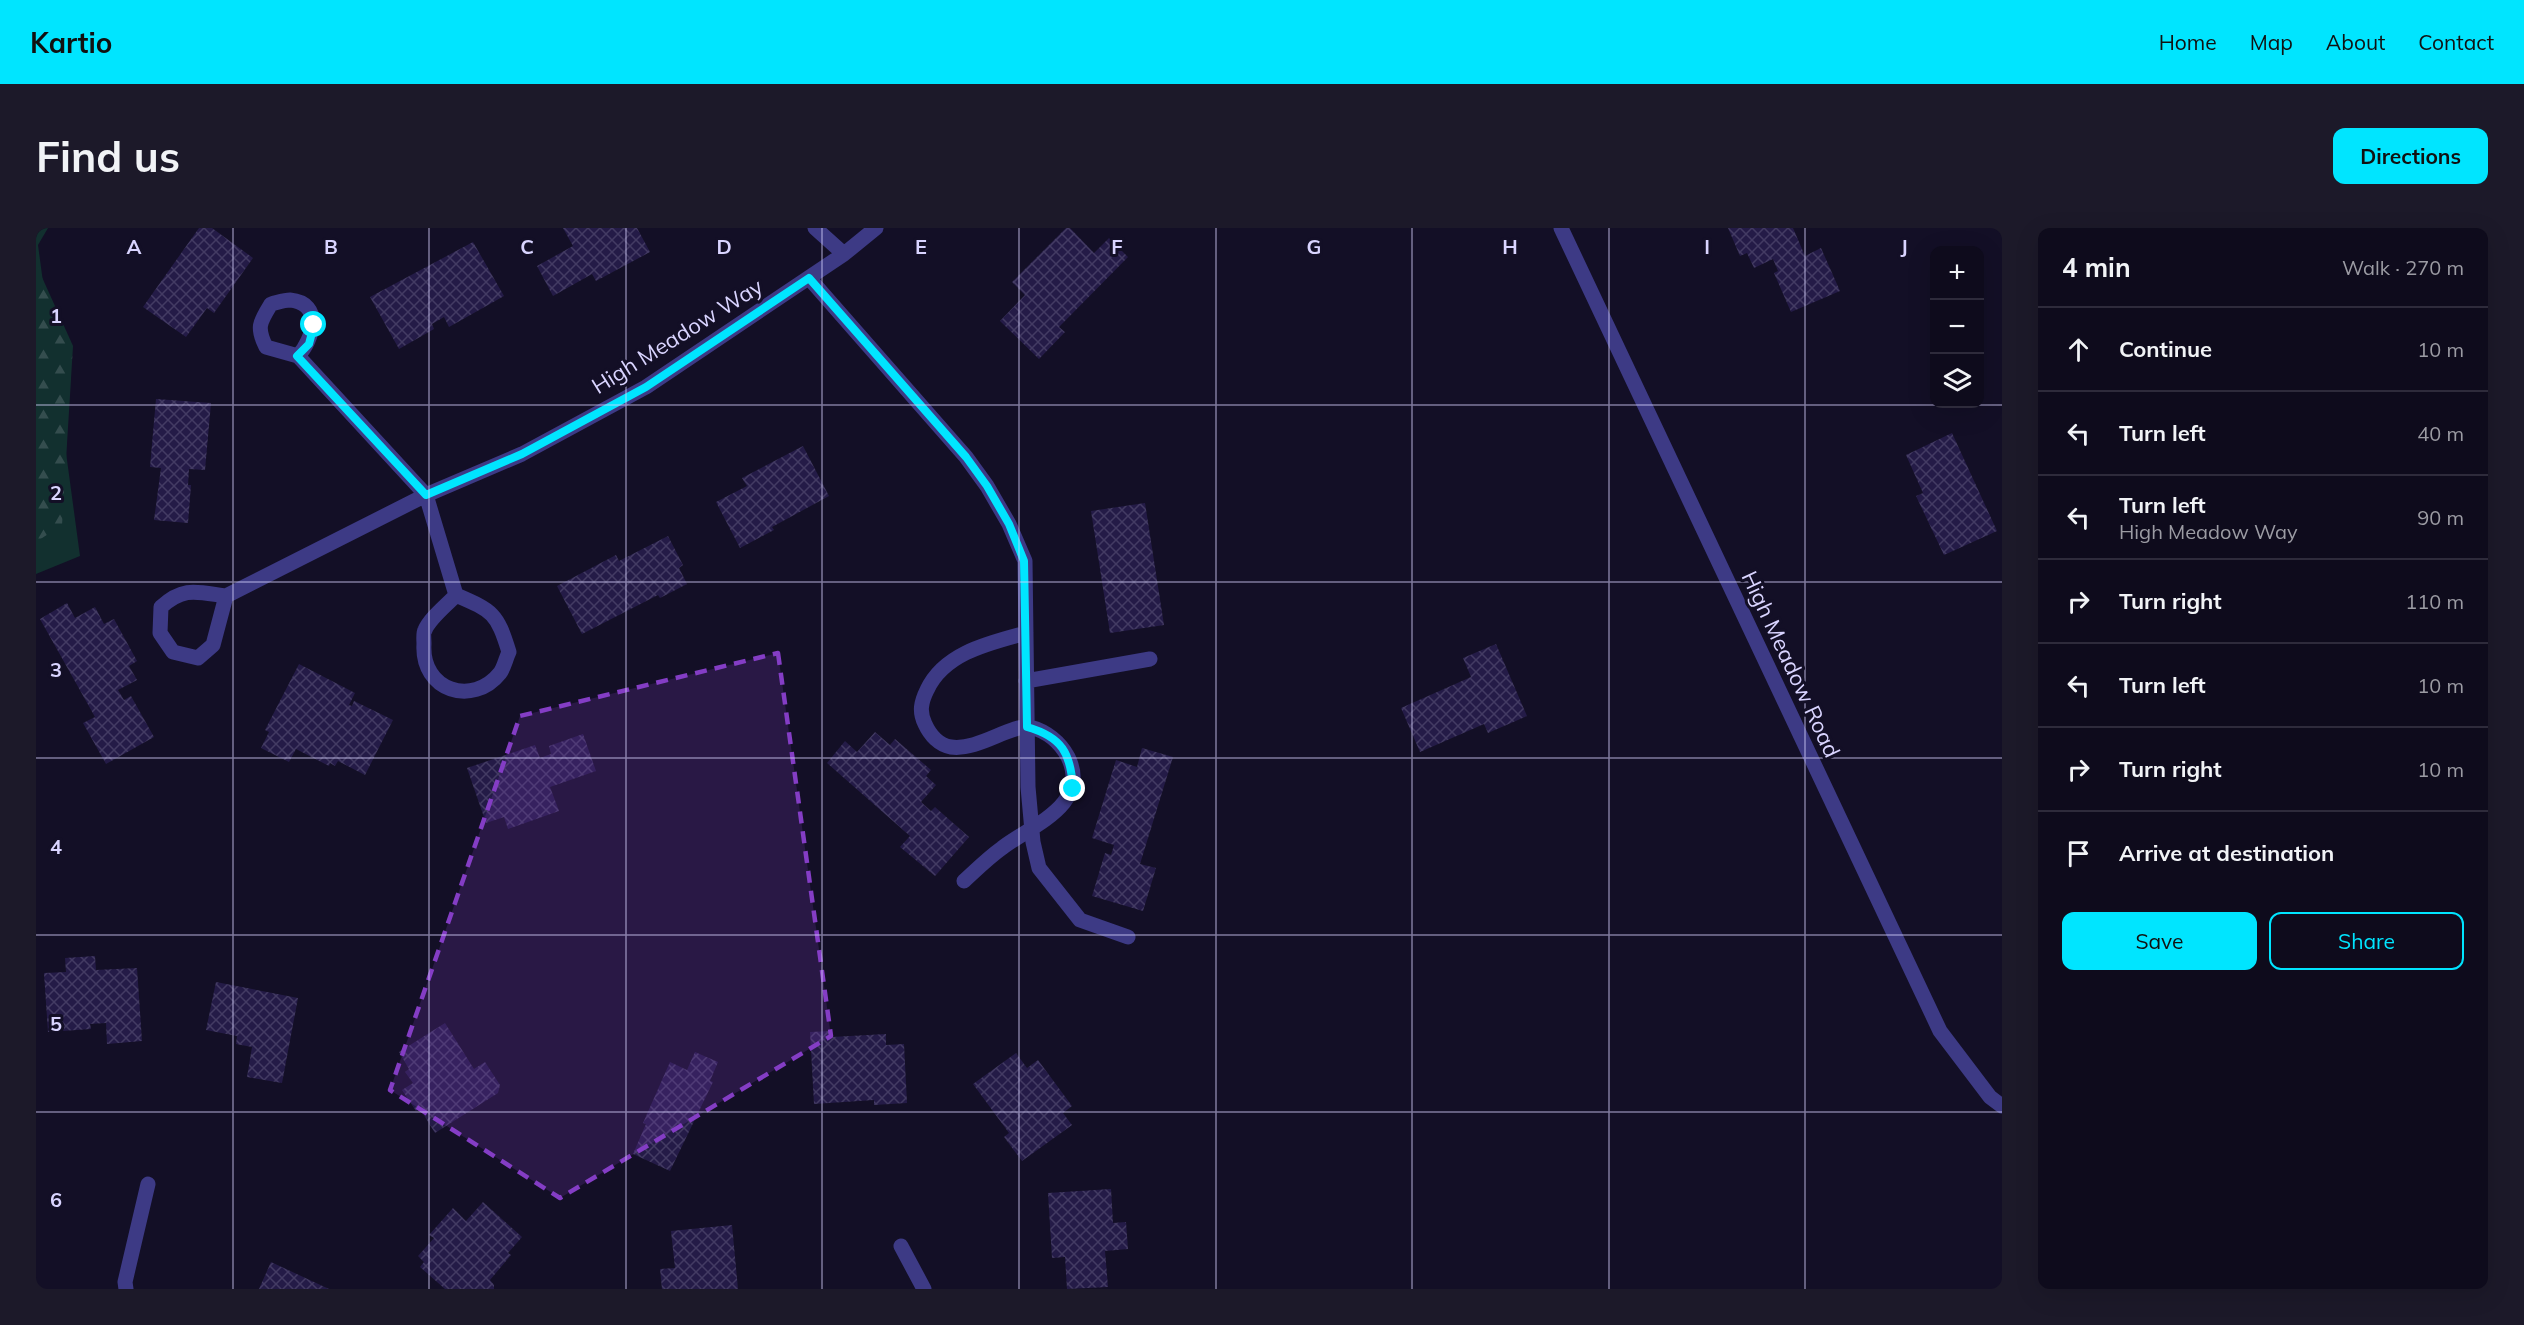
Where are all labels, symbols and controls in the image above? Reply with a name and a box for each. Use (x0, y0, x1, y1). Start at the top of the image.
text: Kartio (30, 25, 112, 60)
text: Home (2159, 29, 2217, 55)
text: Map (2250, 29, 2293, 55)
text: About (2326, 29, 2385, 55)
text: Contact (2418, 29, 2494, 55)
button: Directions (2333, 128, 2488, 184)
text: Find us (36, 130, 180, 183)
text: A (127, 234, 142, 259)
text: B (324, 234, 338, 259)
text: C (520, 234, 534, 259)
text: D (716, 234, 732, 259)
text: E (915, 234, 927, 259)
text: F (1111, 234, 1123, 259)
text: G (1307, 234, 1321, 259)
text: H (1502, 234, 1518, 259)
text: I (1704, 234, 1710, 259)
text: J (1900, 234, 1908, 259)
map controls (1930, 246, 1984, 408)
button: + (1930, 246, 1984, 300)
text: 4 min (2062, 251, 2131, 284)
text: Walk · 270 m (2342, 255, 2464, 280)
street label: High Meadow Way (586, 272, 768, 400)
button: − (1930, 300, 1984, 354)
text: 1 (50, 303, 62, 328)
route start (300, 311, 326, 337)
icon: ahead (2062, 333, 2095, 366)
text: Continue (2119, 335, 2212, 363)
text: 10 m (2417, 337, 2464, 362)
button: layers (1930, 354, 1984, 408)
icon: left (2062, 417, 2095, 450)
text: Turn left (2119, 419, 2206, 447)
text: 40 m (2417, 421, 2464, 446)
text: 2 (50, 480, 62, 505)
text: Turn left (2119, 491, 2206, 519)
icon: left (2062, 501, 2095, 534)
text: 90 m (2417, 505, 2464, 530)
text: High Meadow Way (2119, 519, 2298, 544)
street label: High Meadow Road (1736, 566, 1846, 762)
icon: right (2062, 585, 2095, 618)
text: Turn right (2119, 587, 2222, 615)
text: 110 m (2405, 589, 2464, 614)
text: 3 (50, 657, 62, 682)
icon: left (2062, 669, 2095, 702)
text: Turn left (2119, 671, 2206, 699)
text: 10 m (2417, 673, 2464, 698)
icon: right (2062, 753, 2095, 786)
text: Turn right (2119, 755, 2222, 783)
text: 10 m (2417, 757, 2464, 782)
route end (1059, 775, 1085, 801)
text: 4 (50, 834, 62, 859)
icon: arrive (2062, 837, 2095, 870)
text: Arrive at destination (2119, 839, 2334, 867)
button: Save (2062, 912, 2257, 970)
button: Share (2269, 912, 2464, 970)
text: 5 (50, 1011, 62, 1036)
text: 6 (50, 1187, 62, 1212)

